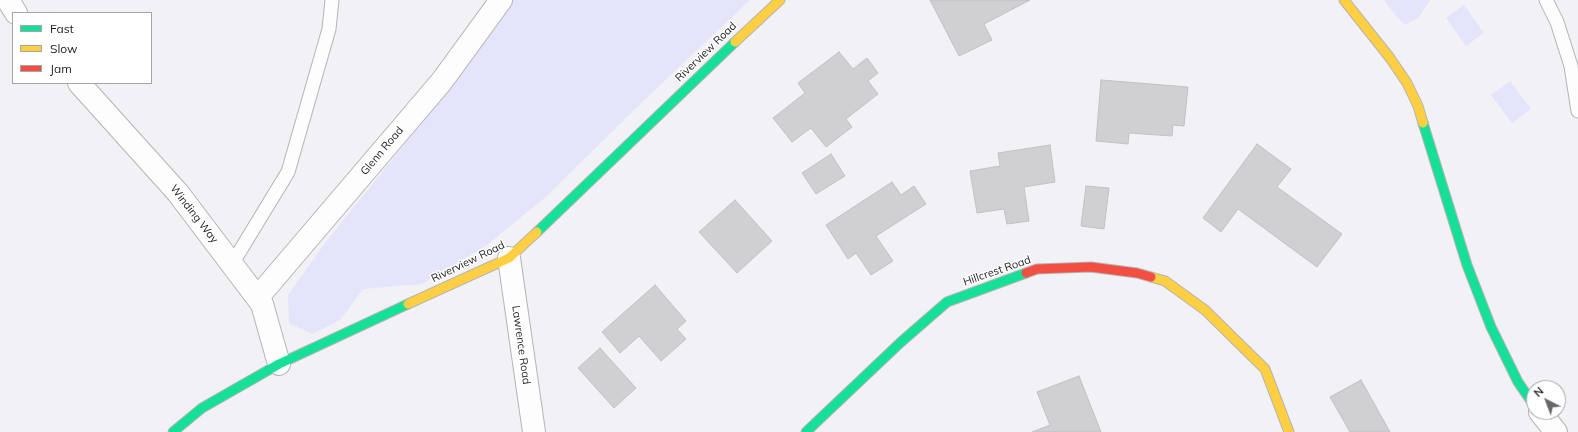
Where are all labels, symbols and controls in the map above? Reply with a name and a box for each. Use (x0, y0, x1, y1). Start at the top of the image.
legend (12, 12, 152, 84)
street label: Riverview Road (673, 19, 739, 85)
text: Fast (50, 21, 74, 36)
text: Slow (50, 41, 78, 56)
text: Jam (50, 61, 72, 76)
street label: Glenn Road (358, 124, 406, 178)
street label: Winding Way (167, 182, 221, 246)
street label: Riverview Road (429, 239, 507, 285)
street label: Hillcrest Road (961, 253, 1033, 289)
street label: Lawrence Road (509, 305, 533, 385)
north arrow (1526, 380, 1566, 420)
text: N (1531, 384, 1546, 400)

